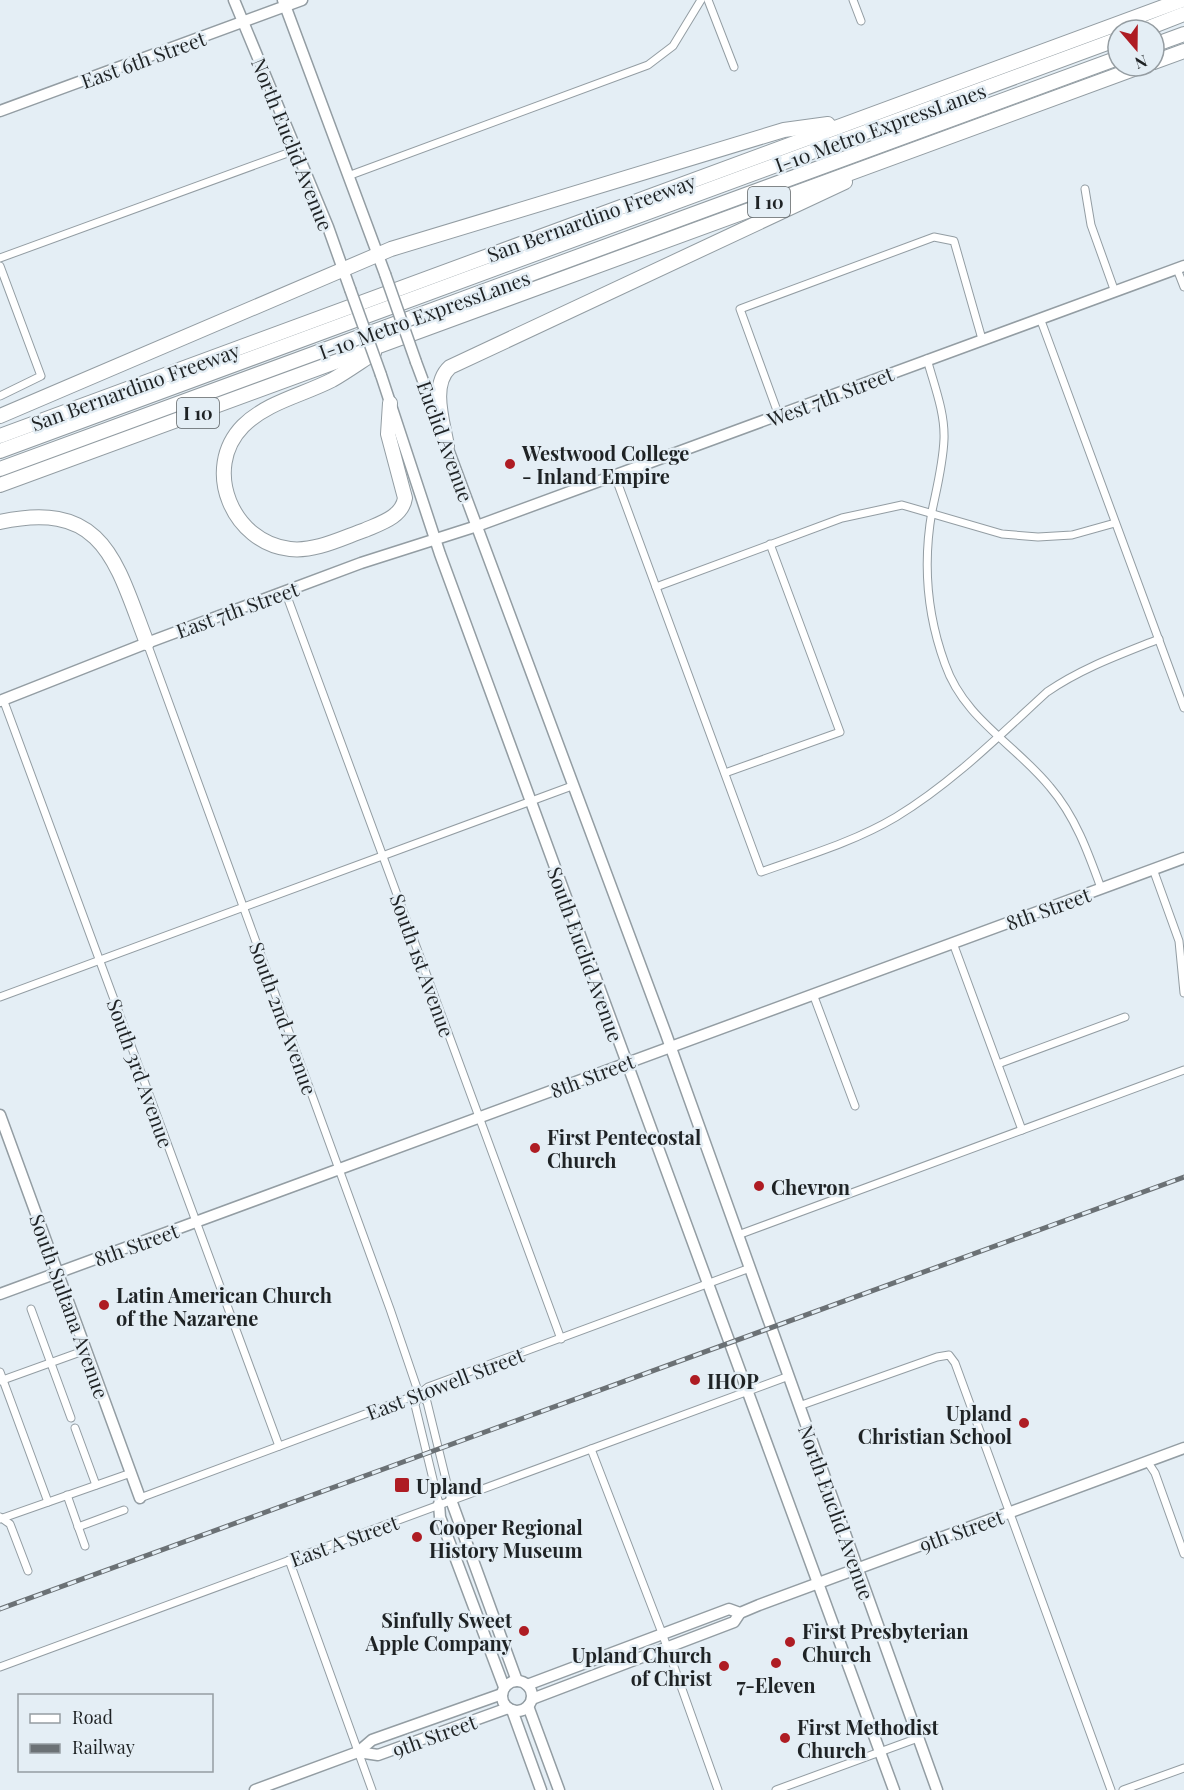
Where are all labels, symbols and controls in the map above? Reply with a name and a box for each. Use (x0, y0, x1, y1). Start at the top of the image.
north arrow (1106, 18, 1166, 78)
street label: East 6th Street (77, 24, 210, 94)
text: N (1132, 51, 1150, 75)
street label: North Euclid Avenue (246, 53, 340, 235)
street label: I-10 Metro ExpressLanes (771, 76, 989, 178)
street label: San Bernardino Freeway (483, 167, 699, 267)
road number: I 10 (748, 187, 790, 217)
street label: I-10 Metro ExpressLanes (315, 263, 533, 365)
street label: San Bernardino Freeway (27, 336, 243, 436)
street label: West 7th Street (762, 359, 898, 433)
street label: Euclid Avenue (412, 377, 480, 505)
road number: I 10 (177, 398, 219, 428)
place label: Westwood College - Inland Empire (521, 439, 689, 489)
marker: Westwood College - Inland Empire (503, 457, 517, 471)
street label: East 7th Street (172, 574, 303, 644)
street label: South Euclid Avenue (542, 863, 630, 1045)
street label: 8th Street (1002, 880, 1095, 936)
street label: South 1st Avenue (385, 890, 461, 1040)
street label: South 2nd Avenue (244, 938, 324, 1098)
street label: South 3rd Avenue (102, 995, 180, 1151)
street label: 8th Street (546, 1046, 639, 1103)
place label: First Pentecostal Church (547, 1123, 701, 1173)
marker: First Pentecostal Church (528, 1141, 542, 1155)
place label: Chevron (771, 1173, 851, 1200)
marker: Chevron (752, 1179, 766, 1193)
street label: South Sultana Avenue (24, 1210, 116, 1402)
street label: 8th Street (90, 1216, 183, 1272)
place label: Latin American Church of the Nazarene (116, 1281, 332, 1331)
marker: Latin American Church of the Nazarene (97, 1298, 111, 1312)
street label: East Stowell Street (362, 1340, 529, 1426)
place label: IHOP (707, 1367, 759, 1394)
marker: IHOP (688, 1373, 702, 1387)
place label: Upland Christian School (858, 1399, 1012, 1449)
marker: Upland Christian School (1017, 1416, 1031, 1430)
street label: North Euclid Avenue (793, 1421, 881, 1603)
place label: Upland (416, 1472, 482, 1499)
marker: Upland (393, 1476, 411, 1494)
street label: 9th Street (915, 1502, 1008, 1558)
street label: East A Street (286, 1508, 403, 1572)
place label: Cooper Regional History Museum (429, 1513, 583, 1563)
marker: Cooper Regional History Museum (410, 1530, 424, 1544)
place label: Sinfully Sweet Apple Company (365, 1606, 513, 1656)
place label: First Presbyterian Church (802, 1617, 969, 1667)
marker: Sinfully Sweet Apple Company (517, 1624, 531, 1638)
marker: First Presbyterian Church (783, 1635, 797, 1649)
place label: Upland Church of Christ (572, 1641, 713, 1691)
marker: 7-Eleven (769, 1656, 783, 1670)
marker: Upland Church of Christ (717, 1659, 731, 1673)
place label: 7-Eleven (736, 1671, 816, 1698)
legend (18, 1694, 213, 1772)
text: Road (72, 1705, 113, 1729)
street label: 9th Street (388, 1707, 481, 1763)
place label: First Methodist Church (797, 1713, 940, 1763)
marker: First Methodist Church (778, 1731, 792, 1745)
text: Railway (72, 1735, 135, 1759)

